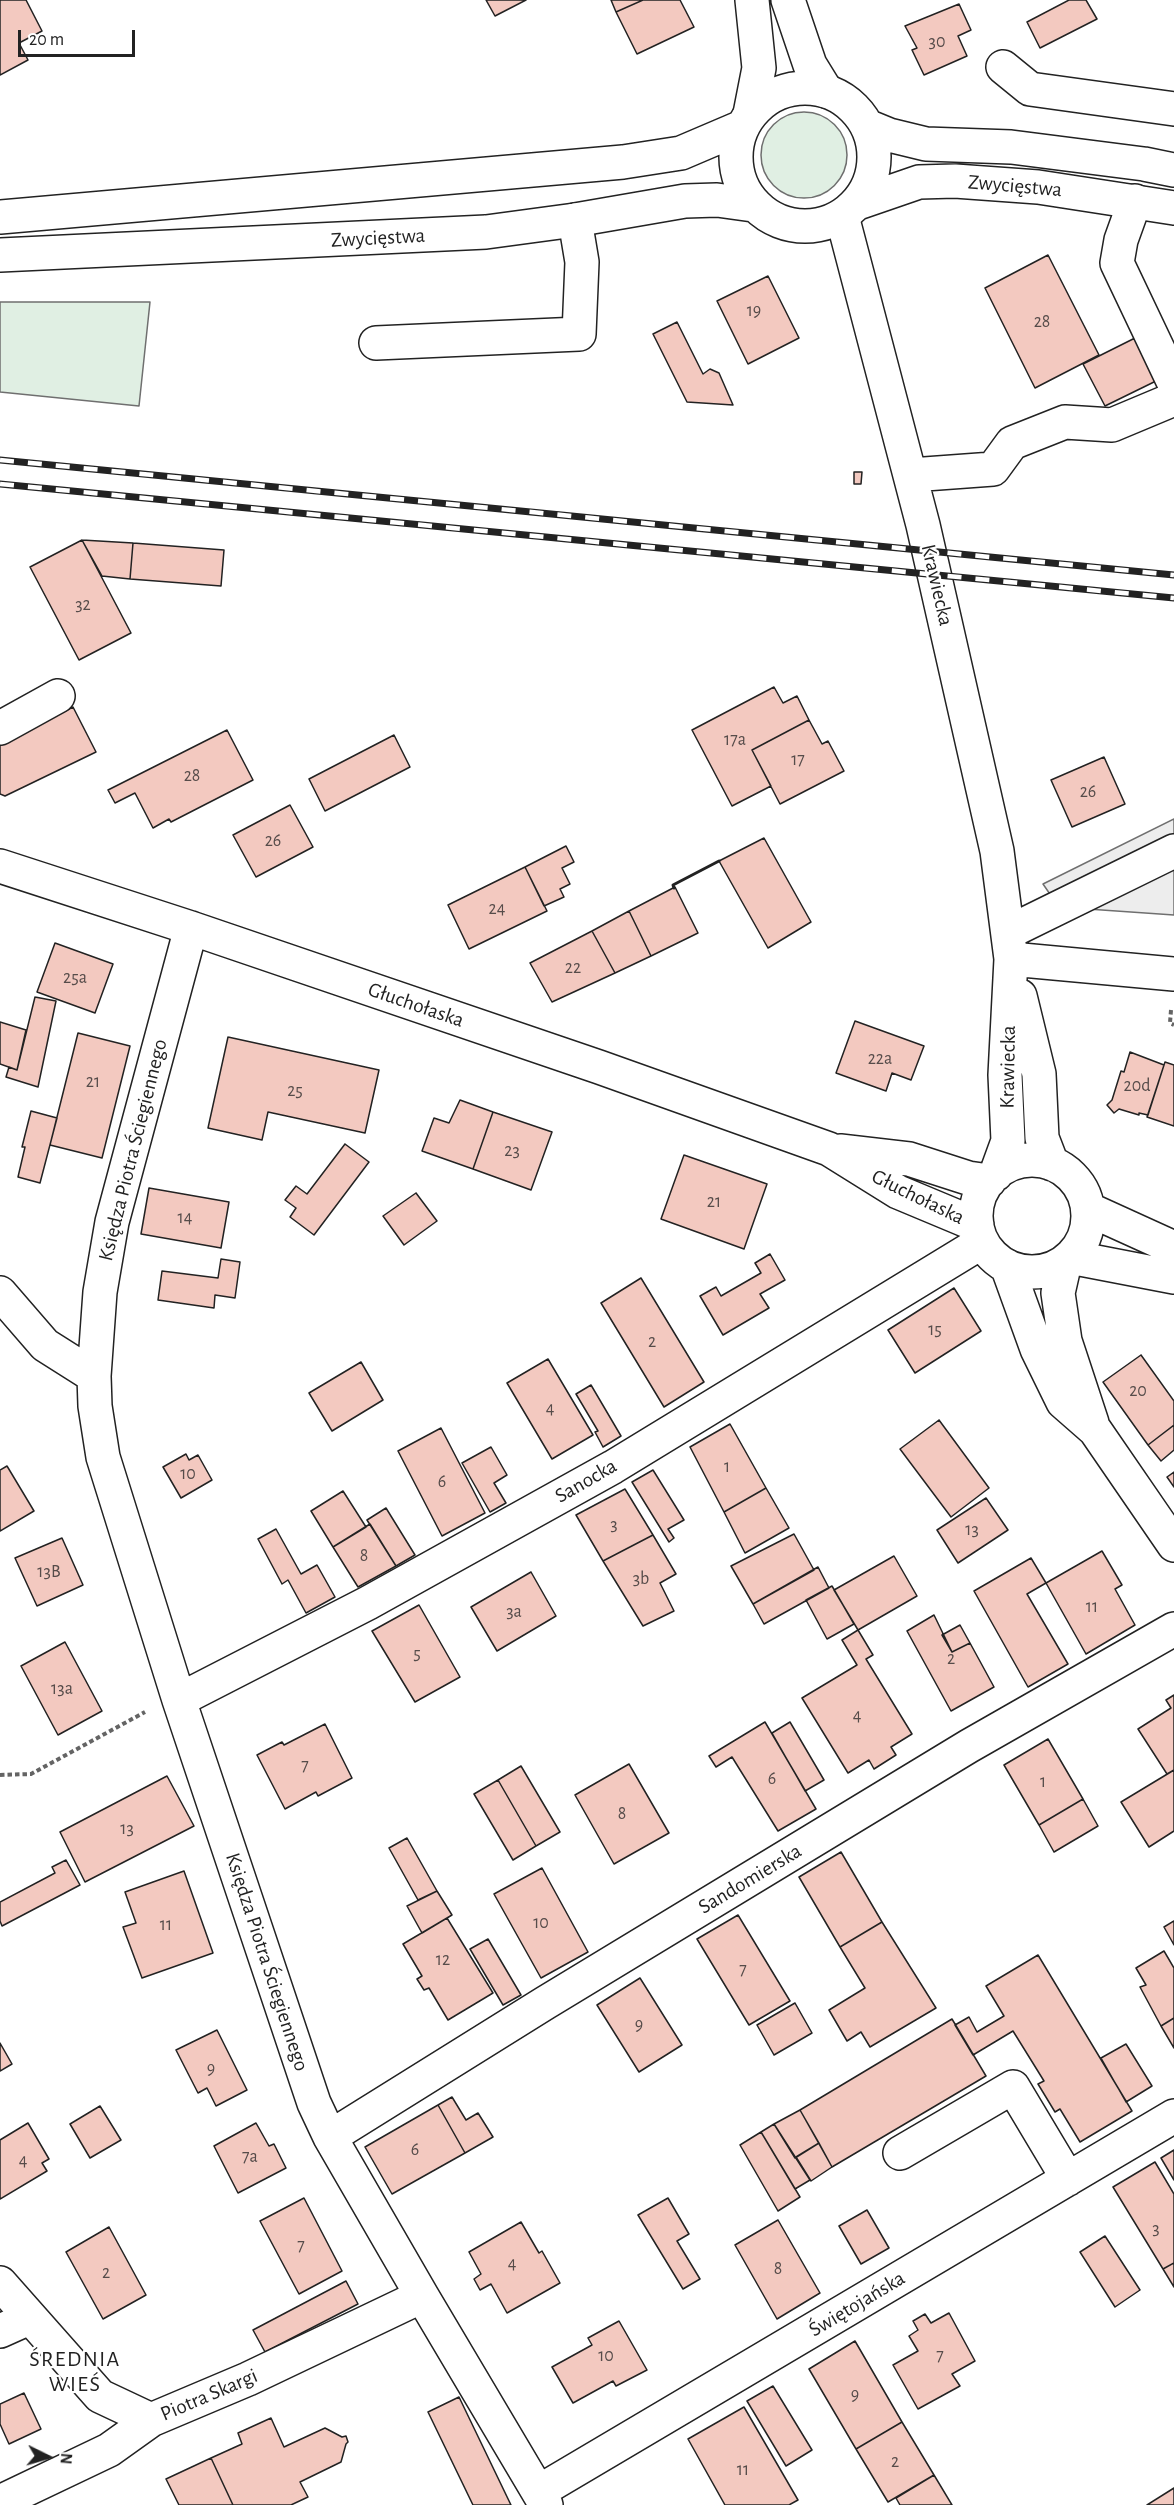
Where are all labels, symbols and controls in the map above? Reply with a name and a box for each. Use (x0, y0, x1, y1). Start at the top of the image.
scale bar (21, 18, 138, 56)
text: 20 m (29, 31, 64, 49)
house number: 30 (929, 31, 945, 53)
street label: Zwycięstwa (967, 169, 1063, 203)
street label: Zwycięstwa (330, 223, 426, 253)
house number: 19 (747, 300, 761, 322)
house number: 28 (1034, 311, 1050, 333)
street label: Krawiecka (915, 542, 959, 628)
house number: 32 (75, 594, 91, 616)
house number: 17a (724, 729, 746, 751)
house number: 17 (791, 749, 805, 771)
house number: 28 (184, 765, 200, 787)
house number: 26 (1080, 781, 1096, 803)
house number: 26 (265, 830, 281, 852)
house number: 24 (489, 898, 505, 920)
house number: 22 (565, 957, 581, 979)
house number: 25a (63, 967, 87, 989)
street label: Głuchołaska (365, 977, 467, 1033)
street label: Krawiecka (995, 1025, 1021, 1109)
street label: Księdza Piotra Ściegiennego (93, 1036, 173, 1264)
house number: 22a (868, 1048, 892, 1070)
house number: 21 (86, 1071, 100, 1093)
house number: 20d (1123, 1075, 1151, 1097)
house number: 25 (287, 1080, 303, 1102)
house number: 23 (504, 1140, 520, 1162)
street label: Głuchołaska (868, 1164, 968, 1230)
house number: 21 (707, 1191, 721, 1213)
house number: 14 (178, 1207, 192, 1229)
house number: 15 (928, 1319, 942, 1341)
house number: 2 (648, 1331, 656, 1353)
house number: 20 (1129, 1380, 1147, 1402)
house number: 4 (546, 1398, 554, 1420)
street label: Sanocka (551, 1453, 621, 1509)
house number: 1 (724, 1456, 730, 1478)
house number: 10 (180, 1463, 196, 1485)
house number: 6 (438, 1471, 446, 1493)
house number: 3 (610, 1514, 618, 1536)
house number: 13 (965, 1519, 979, 1541)
house number: 8 (360, 1545, 368, 1567)
house number: 13B (37, 1561, 61, 1583)
house number: 3b (633, 1568, 649, 1590)
house number: 11 (1086, 1596, 1098, 1618)
house number: 3a (506, 1601, 522, 1623)
house number: 5 (413, 1643, 421, 1665)
house number: 2 (947, 1648, 955, 1670)
house number: 13a (51, 1678, 73, 1700)
house number: 4 (853, 1705, 861, 1727)
house number: 7 (301, 1755, 309, 1777)
house number: 6 (768, 1768, 776, 1790)
house number: 1 (1040, 1771, 1046, 1793)
house number: 8 (618, 1803, 626, 1825)
house number: 13 (120, 1818, 134, 1840)
street label: Sandomierska (694, 1838, 806, 1920)
street label: Księdza Piotra Ściegiennego (220, 1850, 314, 2074)
house number: 10 (533, 1912, 549, 1934)
house number: 11 (160, 1914, 172, 1936)
house number: 12 (436, 1949, 450, 1971)
house number: 7 (739, 1959, 747, 1981)
house number: 9 (635, 2014, 643, 2036)
house number: 9 (207, 2058, 215, 2080)
house number: 6 (411, 2139, 419, 2161)
house number: 7a (242, 2146, 258, 2168)
house number: 4 (19, 2150, 27, 2172)
house number: 3 (1152, 2218, 1160, 2240)
house number: 7 (297, 2235, 305, 2257)
house number: 4 (508, 2253, 516, 2275)
house number: 8 (774, 2258, 782, 2280)
house number: 2 (102, 2262, 110, 2284)
street label: Świętojańska (804, 2265, 910, 2343)
house number: 10 (598, 2345, 614, 2367)
house number: 7 (936, 2345, 944, 2367)
district label: ŚREDNIA WIEŚ (29, 2346, 121, 2398)
street label: Piotra Skargi (157, 2363, 261, 2427)
house number: 9 (851, 2384, 859, 2406)
north arrow (18, 2427, 78, 2487)
house number: 2 (891, 2451, 899, 2473)
text: N (57, 2452, 74, 2465)
house number: 11 (737, 2459, 749, 2481)

